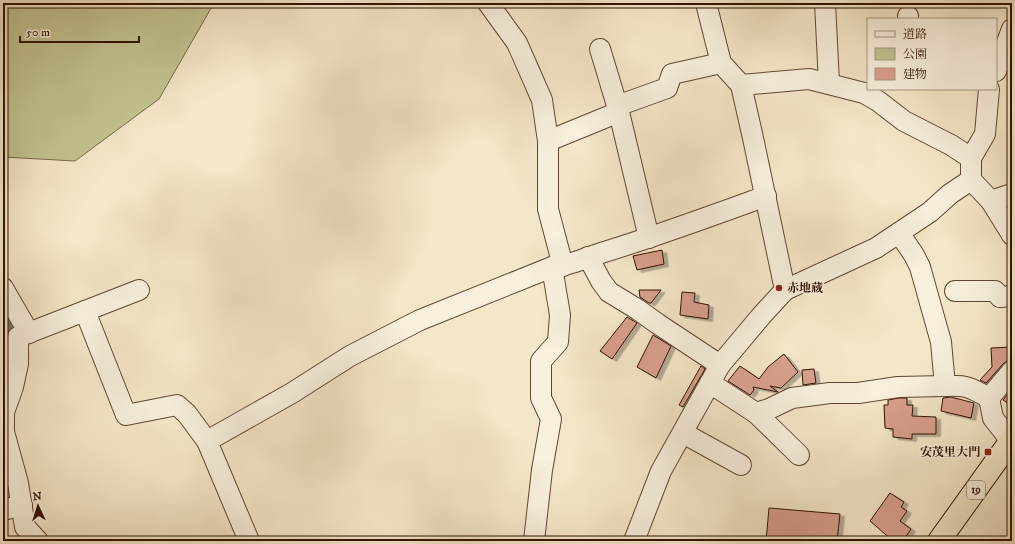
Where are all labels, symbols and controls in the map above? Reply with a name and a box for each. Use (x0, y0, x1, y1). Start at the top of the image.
scale bar (20, 18, 139, 44)
legend (867, 18, 997, 90)
text: 50 m (26, 25, 50, 40)
text: 道路 (903, 27, 927, 42)
text: 公園 (903, 47, 927, 62)
text: 建物 (903, 67, 927, 82)
place label: 赤地蔵 (787, 281, 823, 296)
marker: 赤地蔵 (774, 283, 784, 293)
place label: 安茂里大門 (920, 445, 980, 460)
marker: 安茂里大門 (983, 447, 993, 457)
road number: 19 (967, 481, 985, 499)
north arrow (18, 486, 58, 526)
text: N (32, 490, 42, 504)

